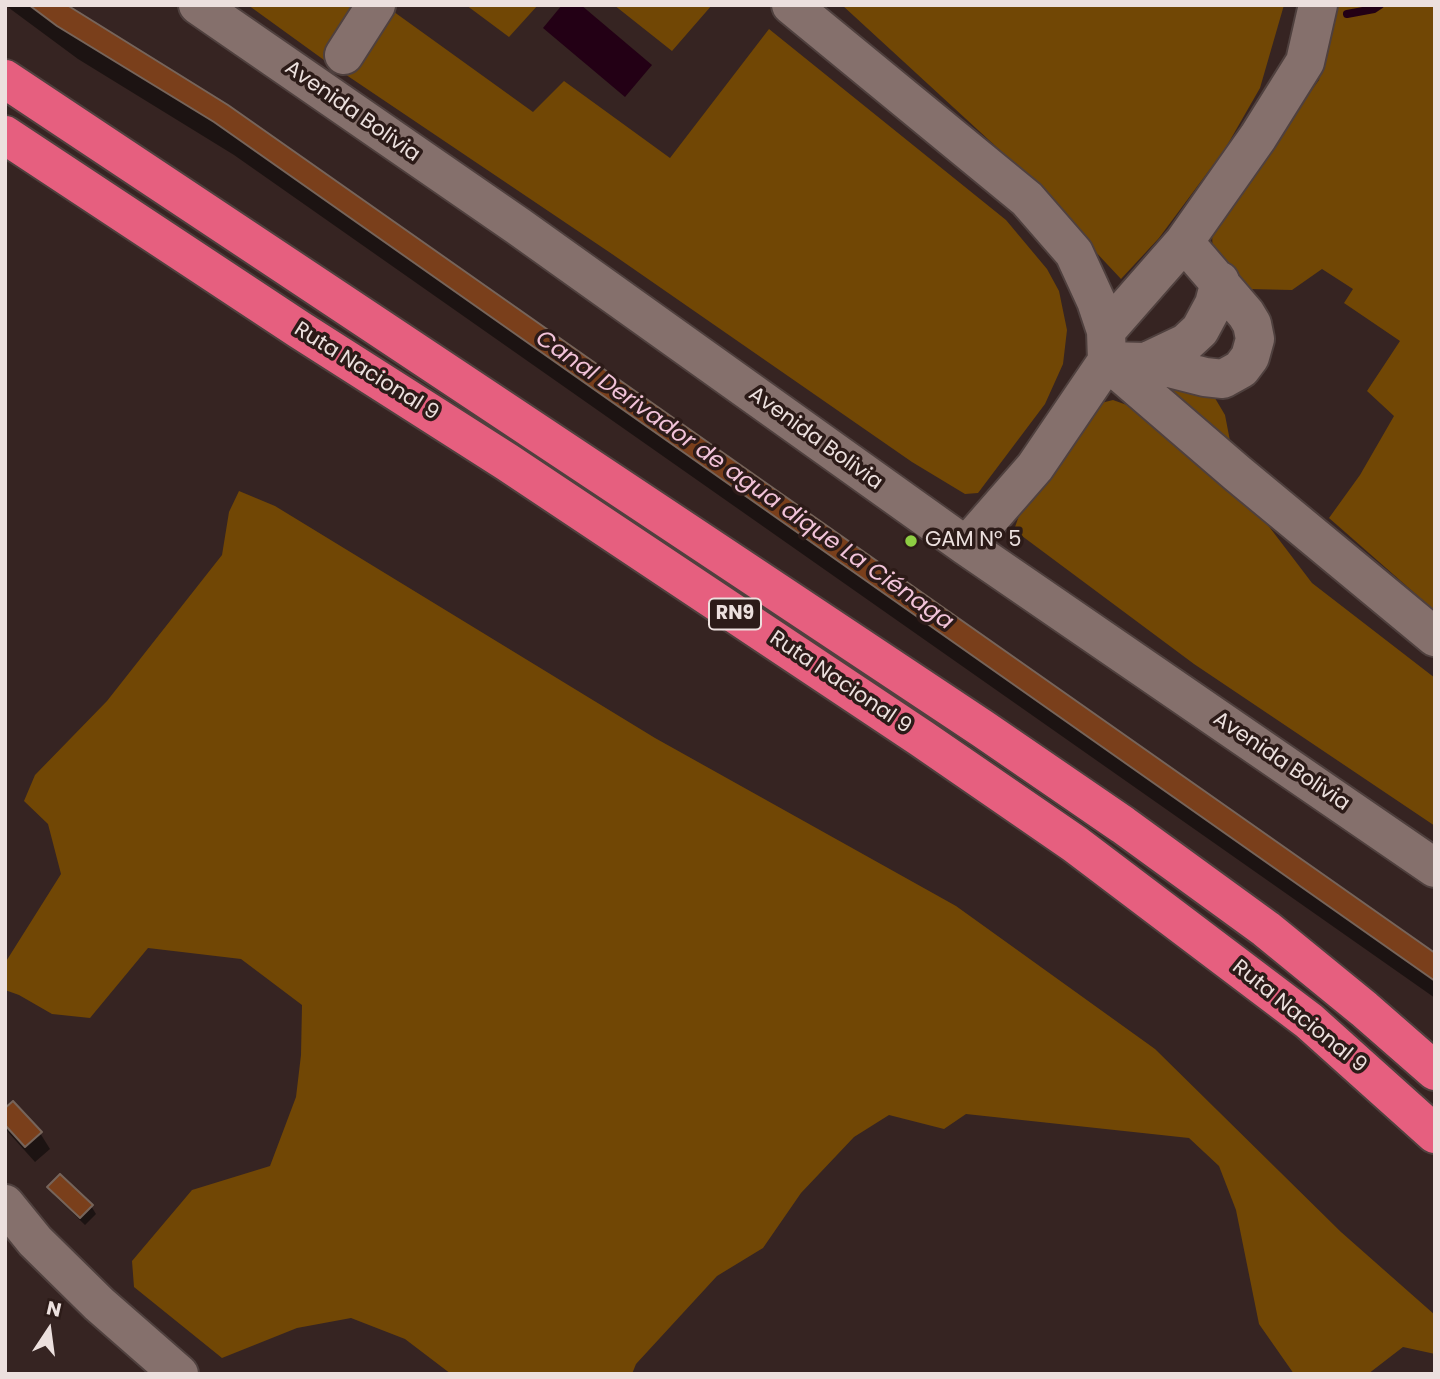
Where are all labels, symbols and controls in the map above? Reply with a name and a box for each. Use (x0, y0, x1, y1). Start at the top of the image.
street label: Avenida Bolivia (280, 56, 424, 168)
street label: Ruta Nacional 9 (289, 317, 443, 427)
water label: Canal Derivador de agua dique La Ciénaga (530, 325, 958, 637)
street label: Avenida Bolivia (743, 382, 887, 496)
place label: GAM N° 5 (925, 528, 1021, 554)
marker: GAM N° 5 (903, 533, 919, 549)
road number: RN9 (709, 598, 761, 629)
street label: Ruta Nacional 9 (764, 626, 916, 740)
street label: Avenida Bolivia (1208, 707, 1354, 817)
street label: Ruta Nacional 9 (1227, 955, 1371, 1079)
text: N (44, 1294, 64, 1324)
north arrow (14, 1295, 84, 1365)

